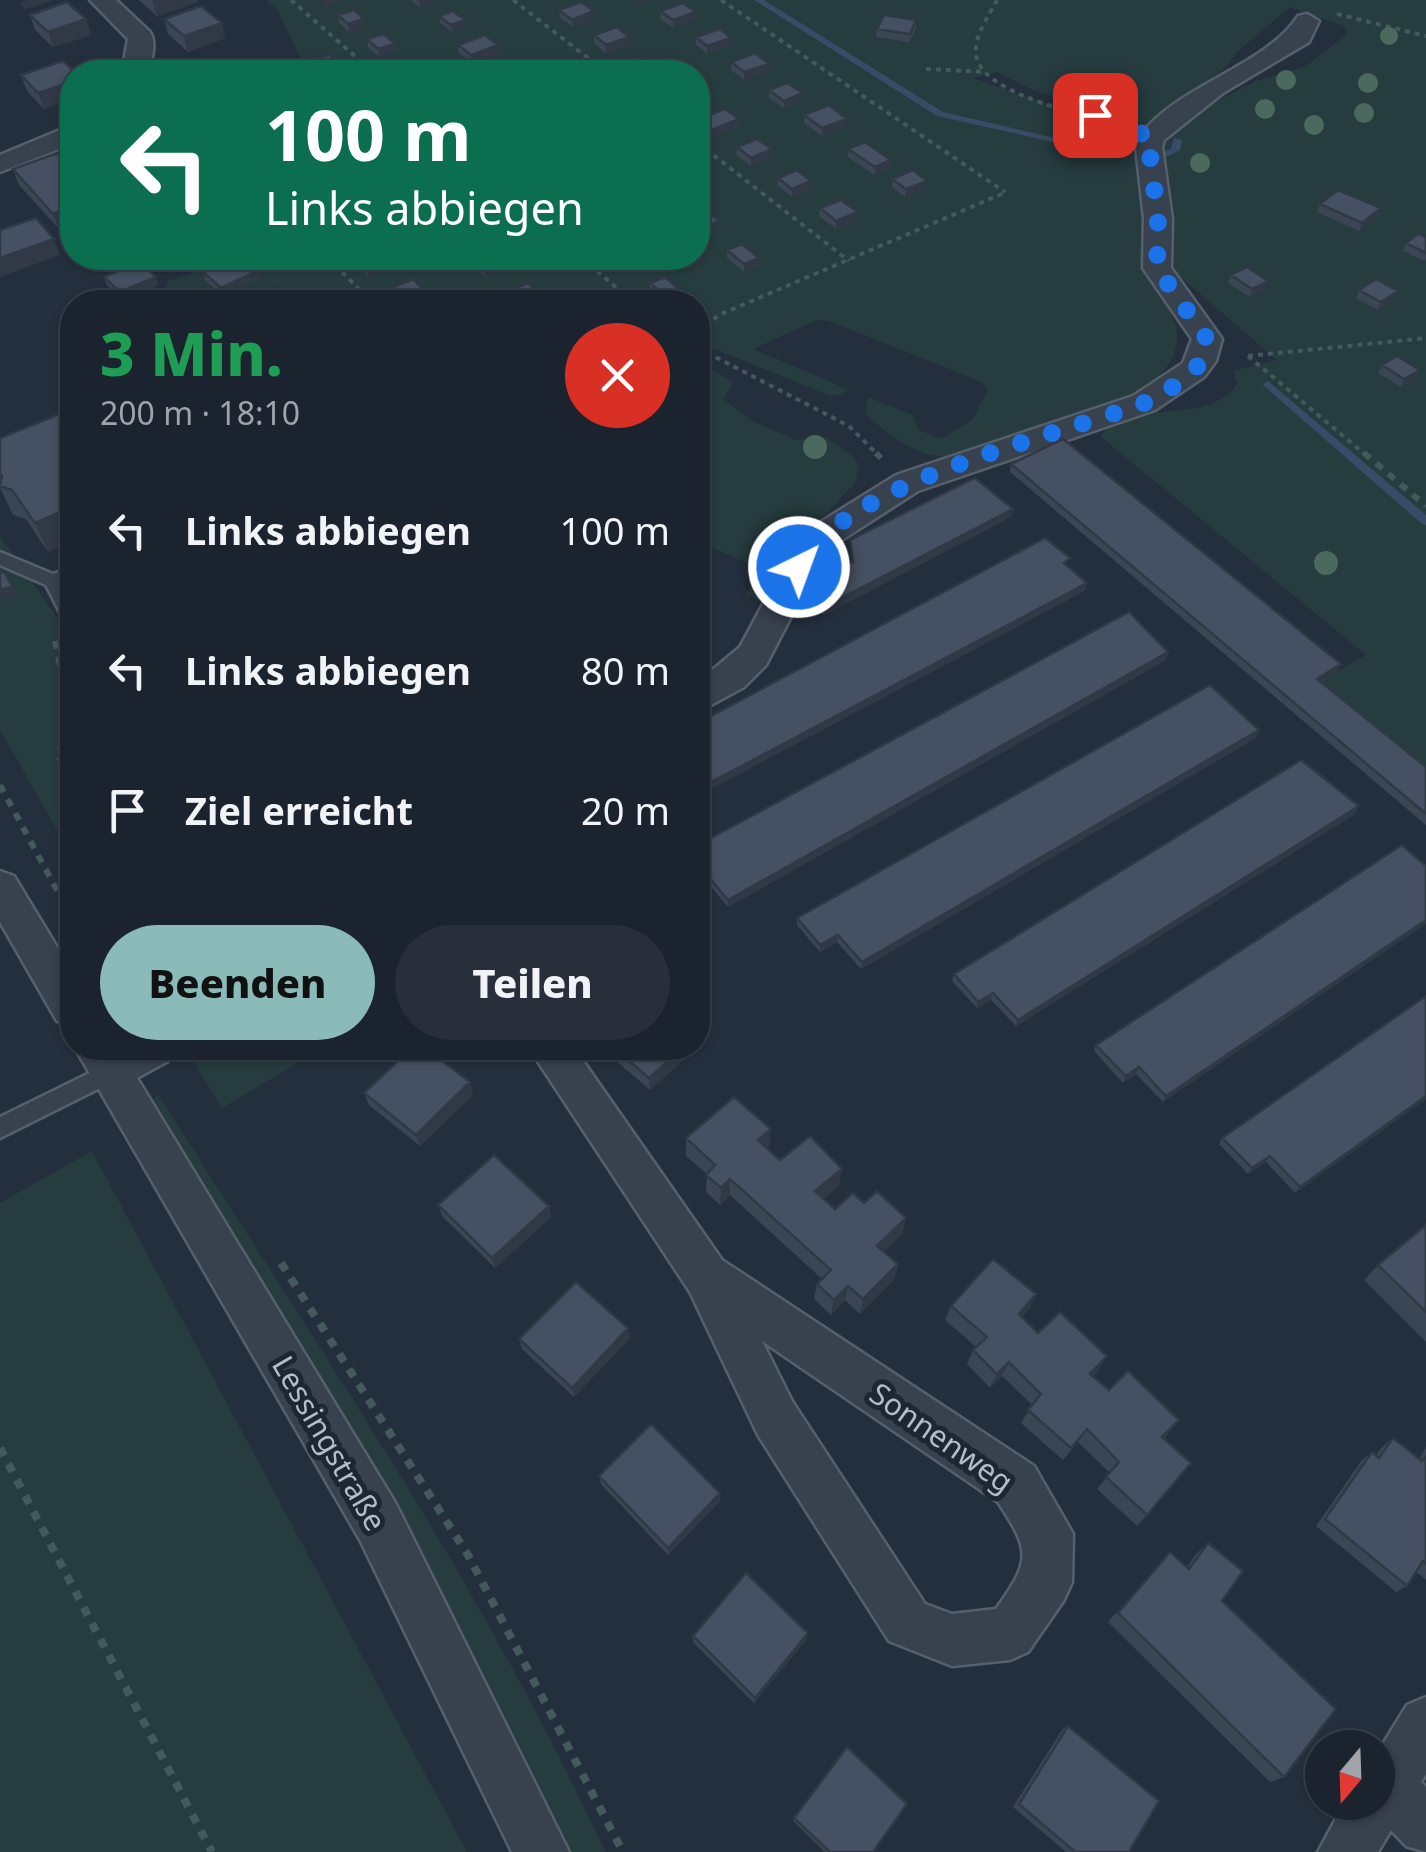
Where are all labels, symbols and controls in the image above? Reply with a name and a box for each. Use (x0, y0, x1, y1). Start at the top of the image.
pin (1053, 73, 1138, 158)
text: 100 m (265, 86, 472, 182)
icon: arrive (1068, 88, 1123, 143)
icon: left (100, 100, 230, 230)
text: Links abbiegen (265, 177, 584, 238)
text: 3 Min. (100, 312, 283, 394)
button: close (565, 323, 670, 428)
text: 200 m · 18:10 (100, 391, 300, 434)
icon: left (100, 503, 155, 558)
text: Links abbiegen (185, 504, 471, 556)
text: 100 m (559, 504, 670, 556)
position arrow (747, 515, 851, 619)
icon: left (100, 643, 155, 698)
text: Links abbiegen (185, 644, 471, 696)
text: 80 m (581, 644, 670, 696)
icon: arrive (100, 783, 155, 838)
text: Ziel erreicht (185, 784, 413, 836)
text: 20 m (581, 784, 670, 836)
button: Beenden (100, 925, 375, 1040)
button: Teilen (395, 925, 670, 1040)
street label: Lessingstraße (263, 1348, 397, 1538)
street label: Sonnenweg (862, 1373, 1022, 1501)
north arrow (1305, 1730, 1395, 1820)
map controls (1305, 1730, 1395, 1820)

